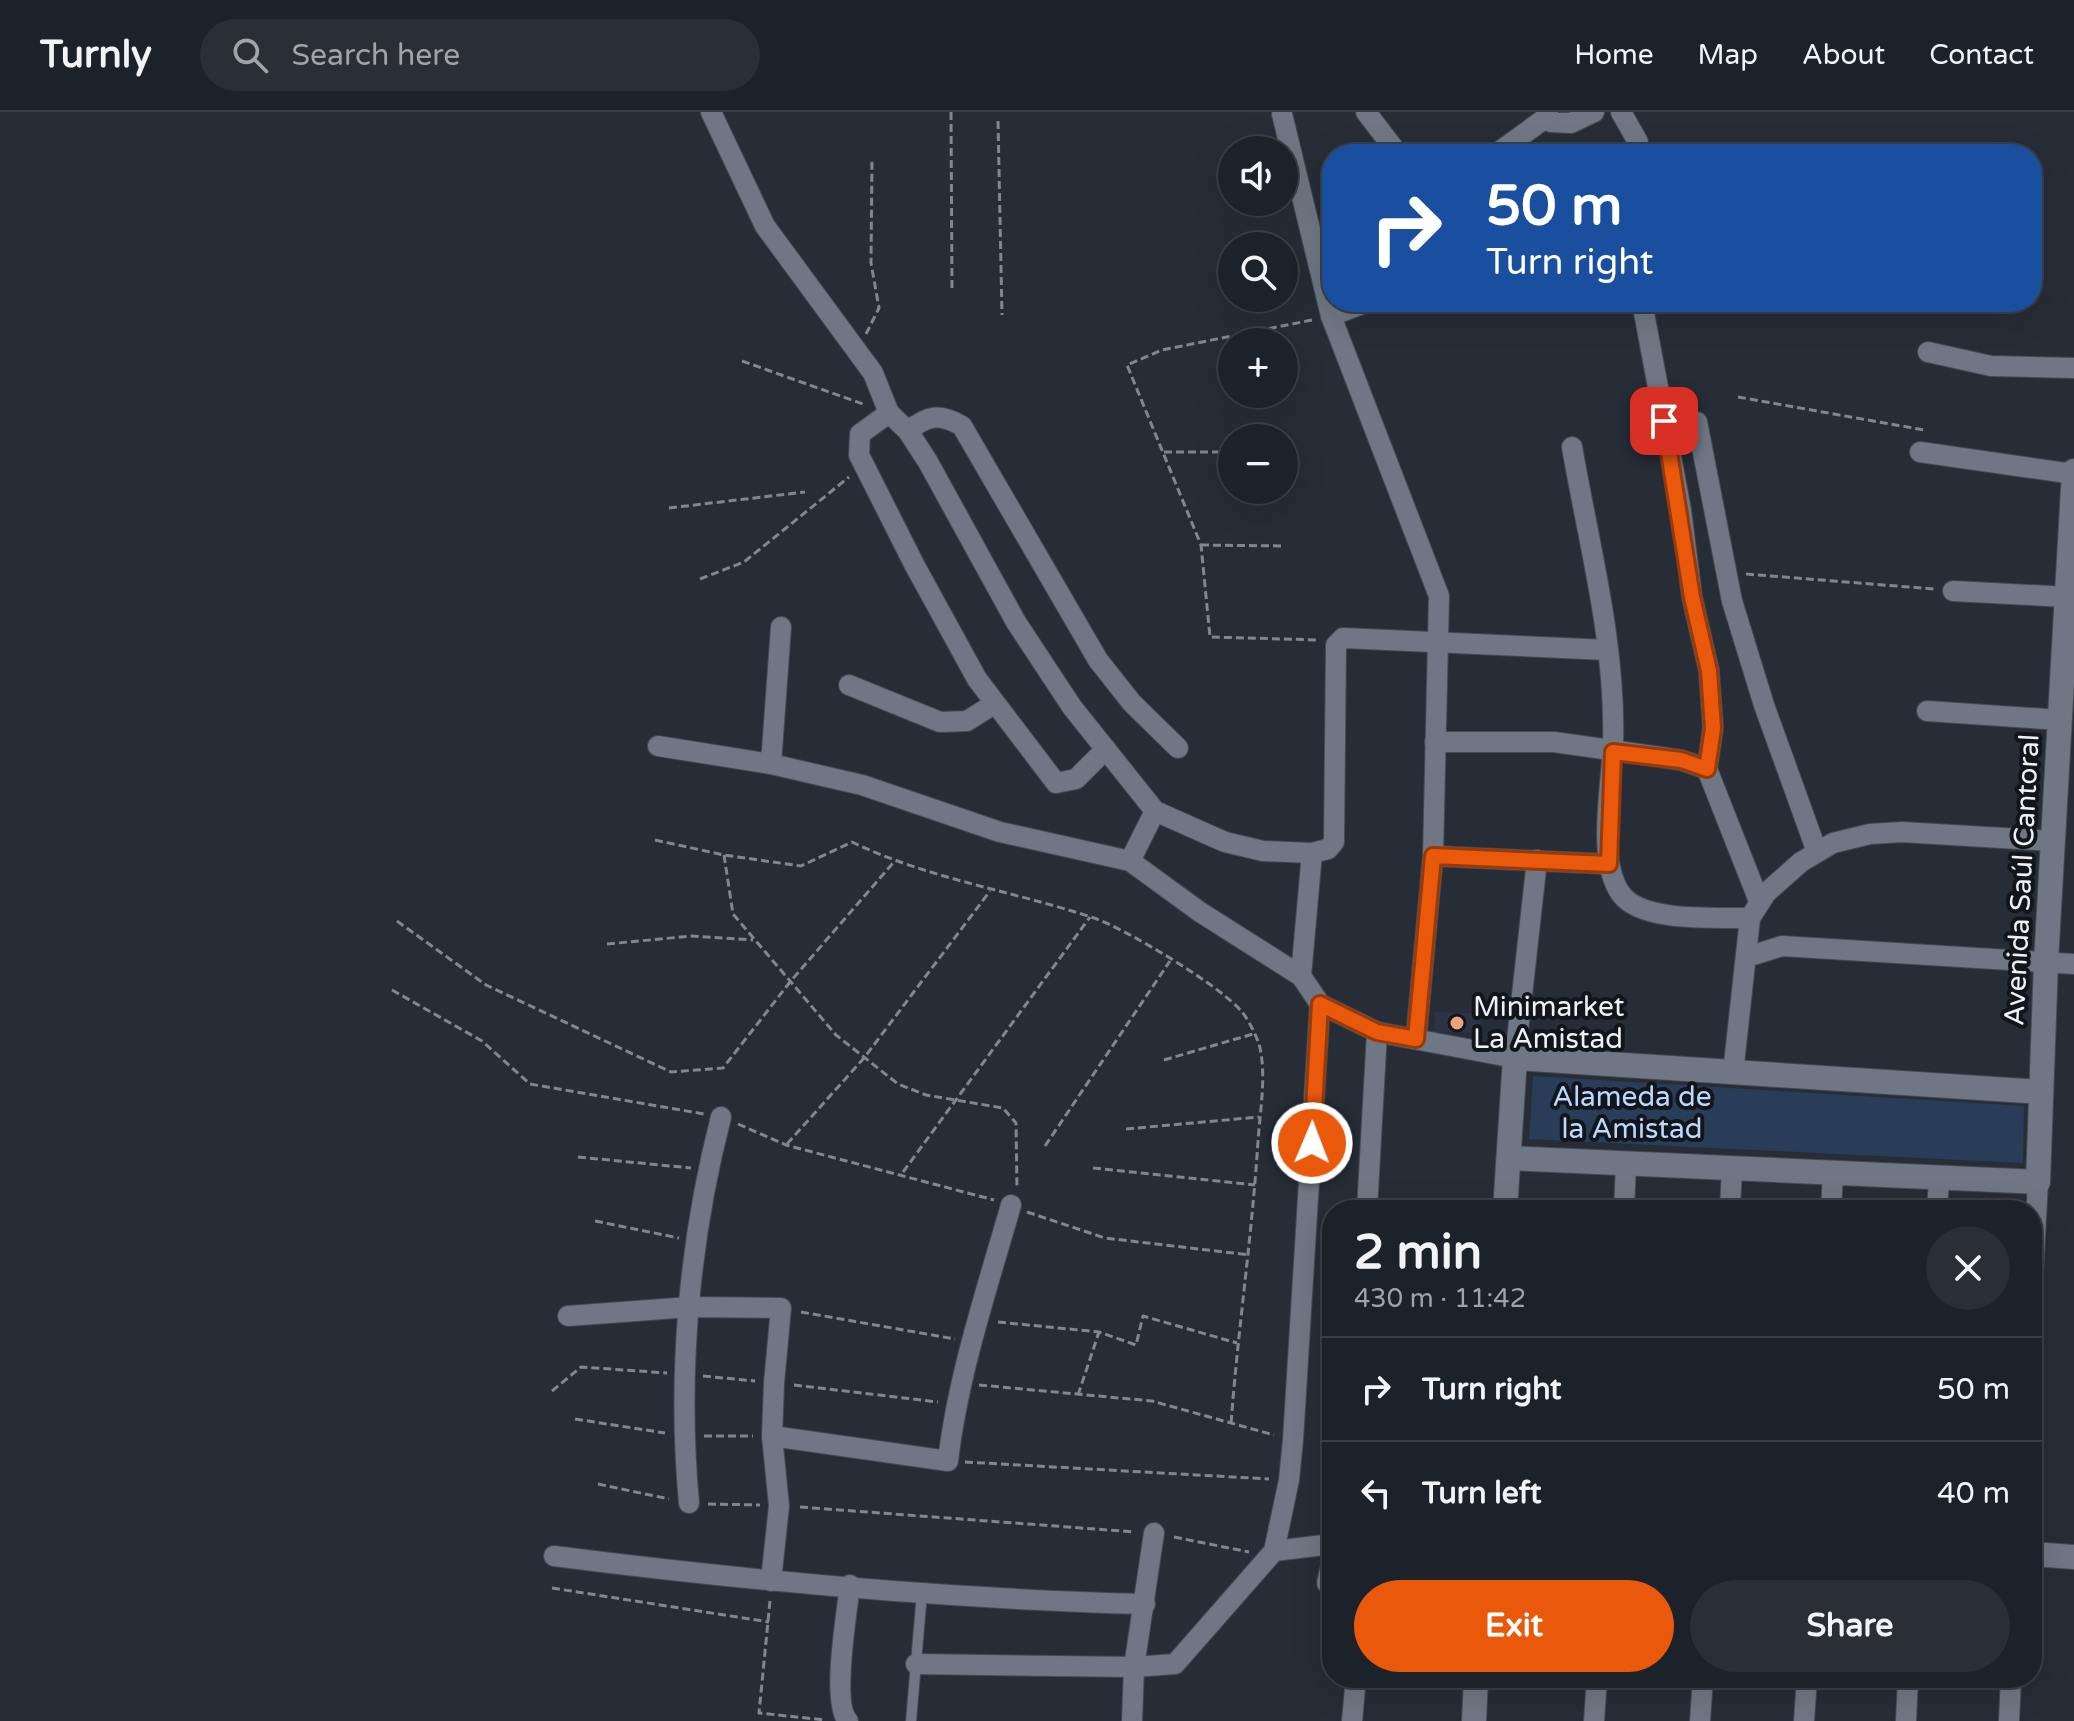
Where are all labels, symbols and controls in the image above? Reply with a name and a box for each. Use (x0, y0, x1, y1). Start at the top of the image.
search box (200, 19, 760, 91)
text: Turnly (40, 32, 152, 78)
icon: search (228, 33, 272, 77)
text: Search here (292, 37, 460, 74)
text: Home (1574, 38, 1654, 72)
text: Map (1698, 38, 1758, 72)
text: About (1802, 38, 1885, 72)
text: Contact (1929, 38, 2034, 72)
map controls (1218, 136, 1298, 504)
button: sound (1218, 136, 1298, 216)
text: 50 m (1486, 173, 1622, 240)
icon: right (1354, 176, 1458, 280)
button: search (1218, 232, 1298, 312)
text: Turn right (1486, 241, 1653, 284)
button: + (1218, 328, 1298, 408)
pin (1630, 387, 1698, 455)
icon: arrive (1642, 399, 1686, 443)
button: − (1218, 424, 1298, 504)
street label: Avenida Saúl Cantoral (1997, 733, 2047, 1027)
place label: Minimarket La Amistad (1473, 990, 1625, 1056)
marker: Minimarket La Amistad (1448, 1014, 1466, 1032)
park label: Alameda de la Amistad (1552, 1080, 1712, 1146)
position arrow (1270, 1101, 1354, 1185)
text: 2 min (1354, 1224, 1482, 1282)
button: close (1926, 1226, 2010, 1310)
text: 430 m · 11:42 (1354, 1283, 1526, 1314)
icon: right (1354, 1367, 1398, 1411)
text: Turn right (1422, 1371, 1562, 1408)
text: 50 m (1937, 1371, 2010, 1408)
icon: left (1354, 1471, 1398, 1515)
text: Turn left (1422, 1475, 1541, 1512)
text: 40 m (1937, 1475, 2010, 1512)
button: Exit (1354, 1580, 1674, 1672)
button: Share (1690, 1580, 2010, 1672)

